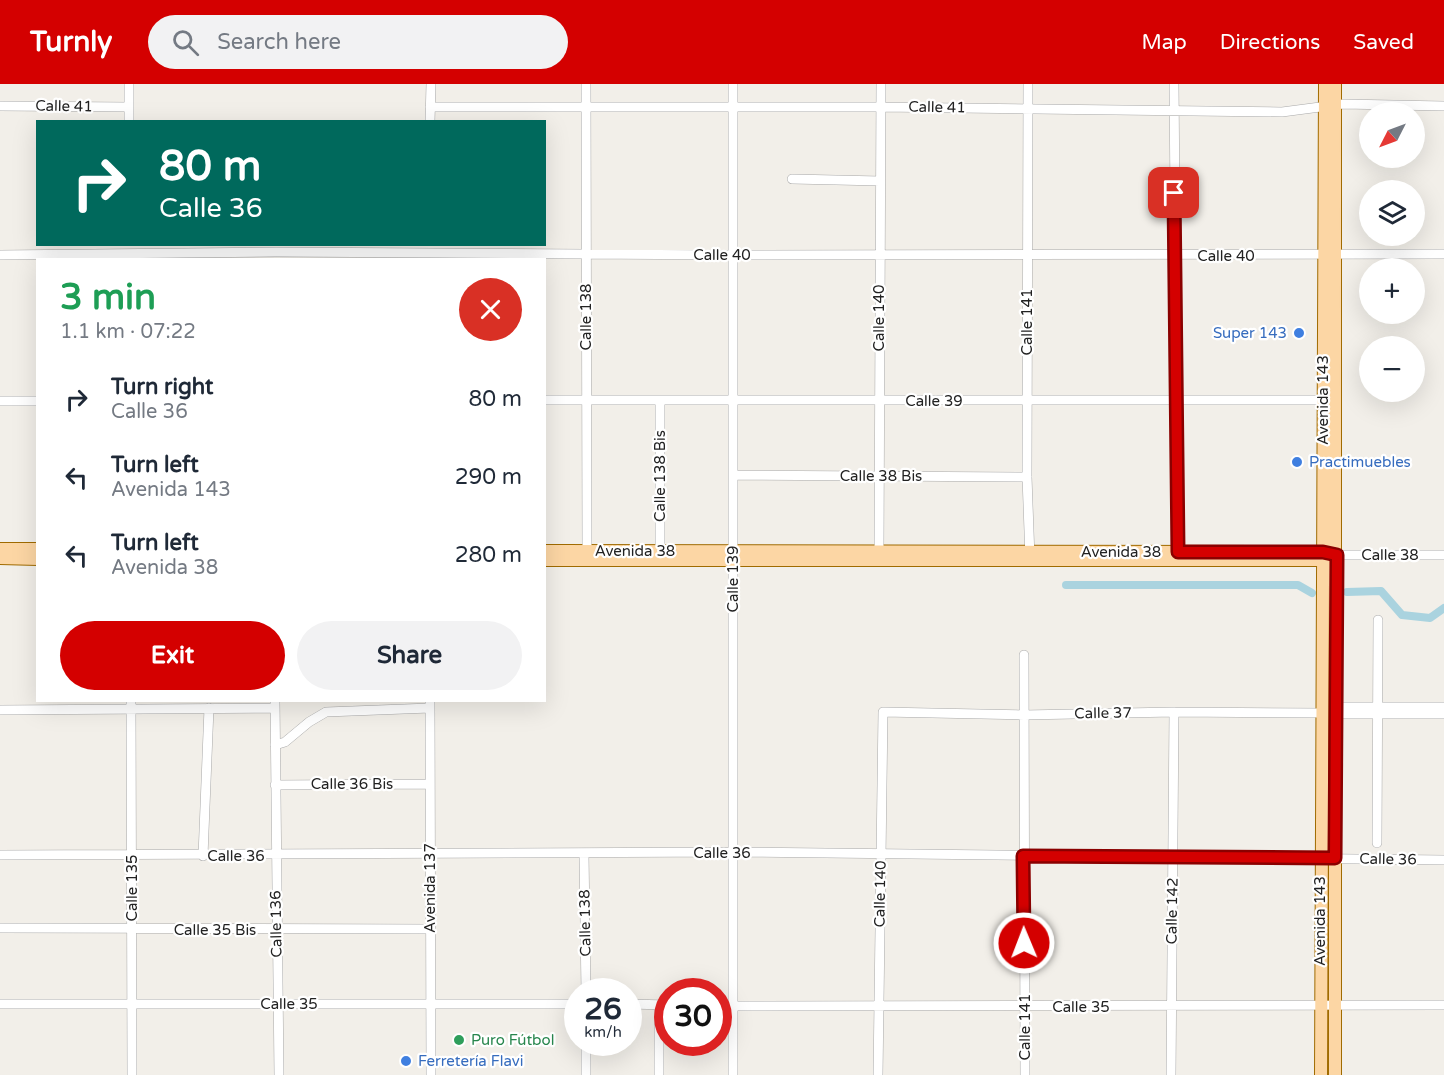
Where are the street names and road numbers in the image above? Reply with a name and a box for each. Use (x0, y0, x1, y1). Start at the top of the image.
street label: Calle 41 (35, 96, 93, 116)
street label: Calle 41 (908, 97, 966, 117)
street label: Calle 40 (693, 246, 751, 264)
street label: Calle 40 (1197, 247, 1255, 265)
street label: Calle 138 (577, 284, 595, 350)
street label: Calle 140 (870, 285, 888, 351)
street label: Calle 141 (1018, 289, 1036, 355)
street label: Avenida 143 (1314, 355, 1332, 445)
street label: Calle 39 (905, 392, 963, 410)
street label: Calle 138 Bis (651, 430, 669, 522)
street label: Calle 38 Bis (840, 467, 922, 485)
street label: Avenida 38 (595, 542, 675, 560)
street label: Avenida 38 (1081, 543, 1161, 561)
street label: Calle 139 (724, 546, 742, 612)
street label: Calle 38 (1361, 546, 1419, 564)
street label: Calle 37 (1074, 703, 1132, 723)
street label: Calle 36 Bis (311, 775, 393, 793)
street label: Avenida 137 (421, 843, 439, 933)
street label: Calle 36 (693, 844, 751, 862)
street label: Calle 36 (207, 847, 265, 865)
street label: Calle 36 (1359, 849, 1417, 869)
street label: Calle 135 (123, 855, 141, 921)
street label: Calle 140 (870, 860, 890, 928)
street label: Avenida 143 (1311, 876, 1329, 966)
street label: Calle 142 (1162, 877, 1182, 945)
street label: Calle 138 (575, 889, 595, 957)
street label: Calle 136 (266, 890, 286, 958)
street label: Calle 35 Bis (174, 921, 256, 939)
street label: Calle 141 (1016, 994, 1034, 1060)
street label: Calle 35 (260, 995, 318, 1013)
street label: Calle 35 (1052, 998, 1110, 1016)

